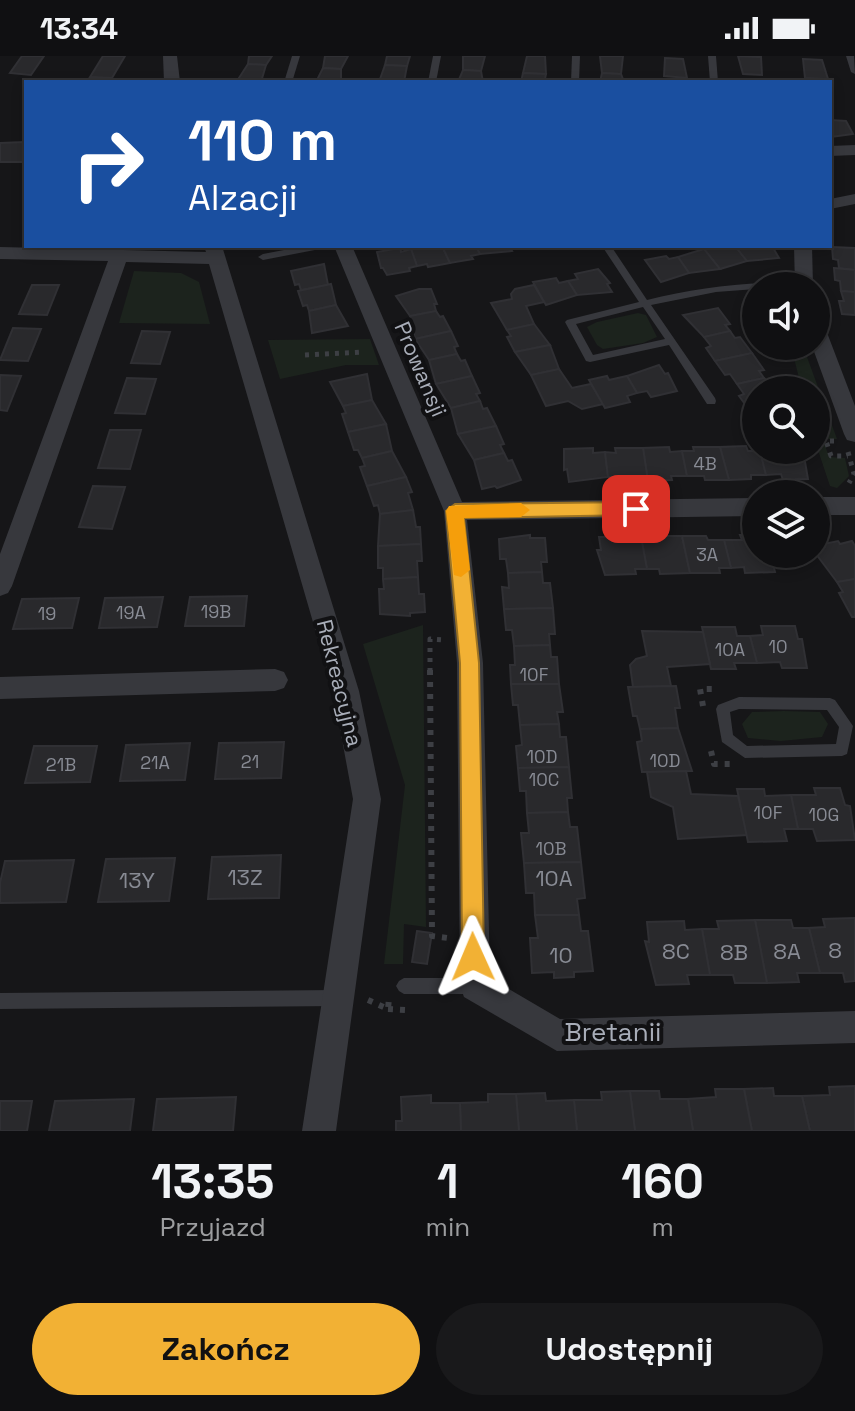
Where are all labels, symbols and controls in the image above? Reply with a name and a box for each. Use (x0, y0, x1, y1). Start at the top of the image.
text: 13:34 (40, 9, 118, 48)
text: 110 m (188, 105, 337, 176)
icon: right (56, 112, 160, 216)
text: Alzacji (188, 175, 298, 221)
map controls (742, 272, 830, 568)
button: sound (742, 272, 830, 360)
street label: Prowansji (388, 317, 454, 421)
button: search (742, 376, 830, 464)
house number: 4B (693, 452, 717, 475)
pin (602, 475, 670, 543)
button: layers (742, 480, 830, 568)
icon: arrive (614, 487, 658, 531)
house number: 3A (696, 543, 718, 566)
house number: 19B (201, 600, 231, 623)
house number: 19A (116, 601, 146, 624)
house number: 19 (38, 602, 56, 625)
street label: Rekreacyjna (311, 616, 369, 750)
house number: 10 (768, 635, 788, 658)
house number: 10A (715, 638, 745, 661)
house number: 10F (520, 663, 549, 686)
house number: 10D (527, 745, 558, 768)
house number: 10D (650, 749, 681, 772)
house number: 21 (241, 750, 259, 773)
house number: 21A (140, 751, 170, 774)
house number: 21B (46, 753, 76, 776)
house number: 10C (529, 768, 559, 791)
house number: 10F (754, 801, 783, 824)
house number: 10G (809, 803, 839, 826)
house number: 10B (536, 837, 566, 860)
house number: 13Z (227, 863, 263, 891)
house number: 10A (535, 864, 573, 892)
house number: 13Y (119, 866, 156, 894)
position arrow (431, 915, 515, 999)
house number: 8 (828, 936, 842, 964)
house number: 8C (662, 937, 690, 965)
house number: 8A (773, 937, 801, 965)
house number: 8B (720, 938, 748, 966)
house number: 10 (549, 941, 573, 969)
street label: Bretanii (565, 1015, 661, 1049)
text: 13:35 (151, 1151, 274, 1212)
text: 1 (437, 1151, 459, 1212)
text: 160 (621, 1151, 704, 1212)
text: Przyjazd (160, 1210, 266, 1244)
text: min (426, 1210, 470, 1244)
text: m (651, 1210, 674, 1244)
button: Zakończ (32, 1303, 420, 1395)
button: Udostępnij (436, 1303, 823, 1395)

